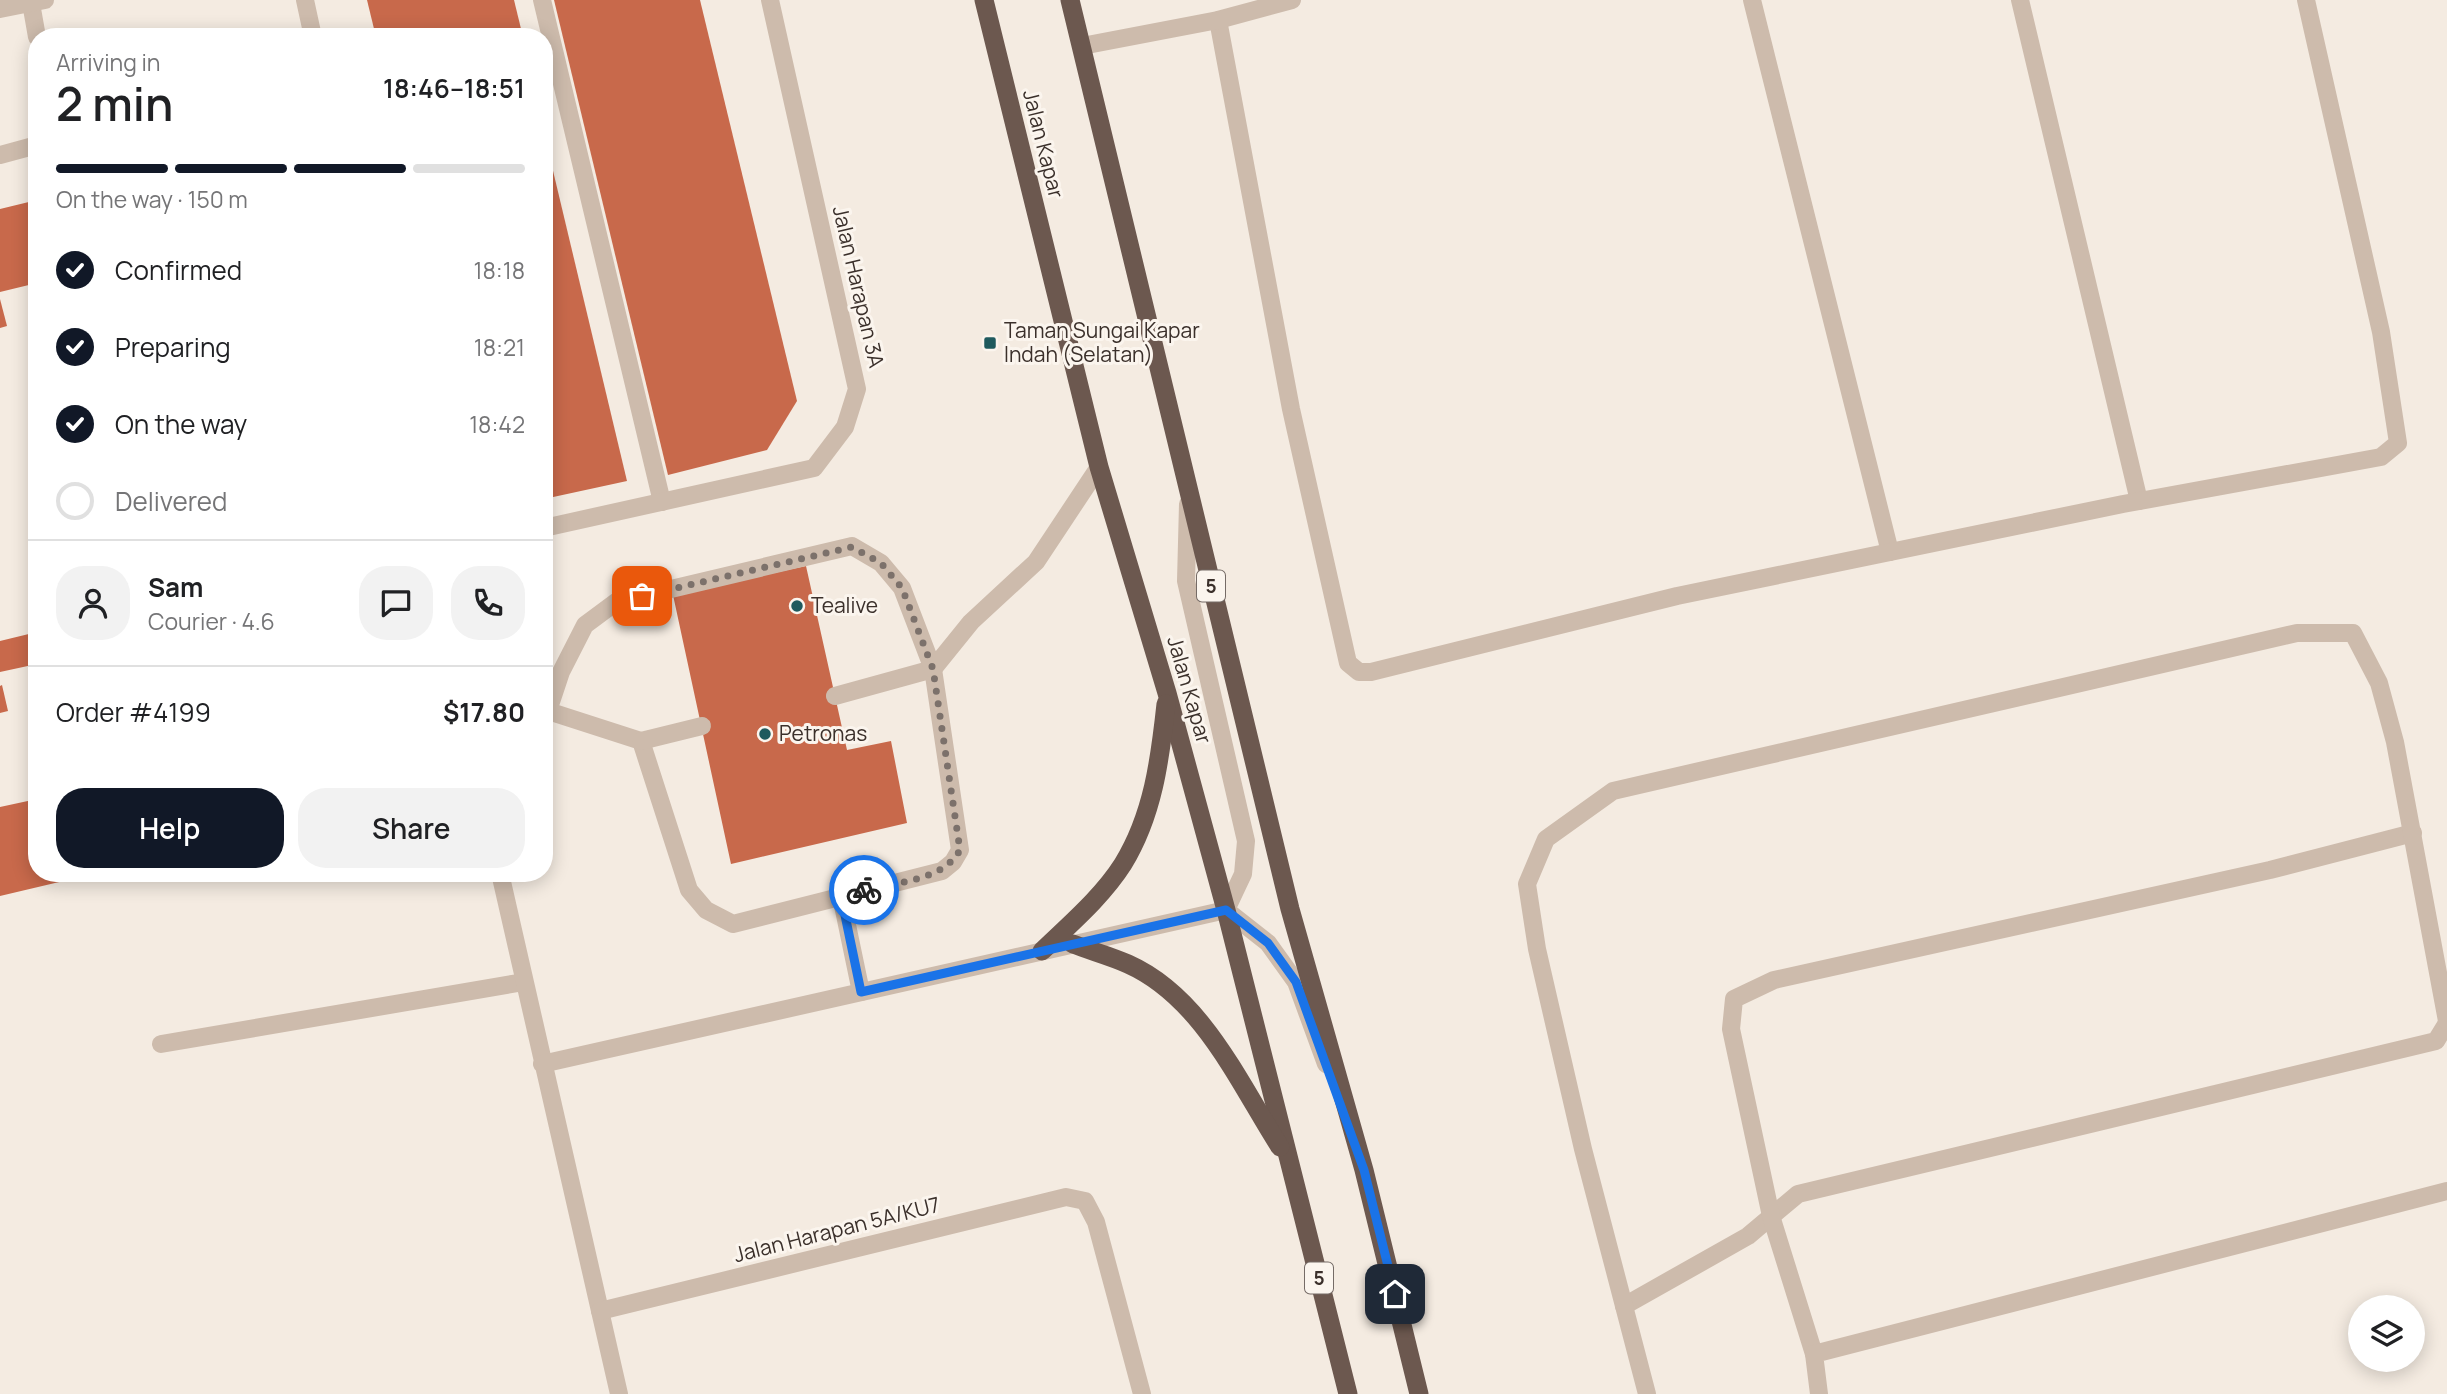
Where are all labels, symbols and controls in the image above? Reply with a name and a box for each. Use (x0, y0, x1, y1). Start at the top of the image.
text: Arriving in (56, 46, 161, 78)
text: 18:46–18:51 (383, 70, 525, 106)
text: 2 min (56, 72, 173, 135)
street label: Jalan Kapar (1017, 87, 1071, 201)
text: On the way · 150 m (56, 183, 248, 215)
street label: Jalan Harapan 3A (827, 203, 891, 370)
icon: check (56, 251, 94, 289)
text: Confirmed (115, 252, 242, 288)
text: 18:18 (473, 254, 525, 286)
place label: Taman Sungai Kapar Indah (Selatan) (1004, 316, 1200, 368)
icon: check (56, 328, 94, 366)
text: Preparing (115, 329, 231, 365)
text: 18:21 (474, 331, 525, 363)
marker: Taman Sungai Kapar Indah (Selatan) (982, 335, 998, 351)
icon: check (56, 405, 94, 443)
text: On the way (115, 406, 247, 442)
text: 18:42 (469, 408, 525, 440)
text: Delivered (115, 483, 227, 519)
button: person (56, 566, 130, 640)
button: chat (359, 566, 433, 640)
button: phone (451, 566, 525, 640)
pin (612, 566, 672, 626)
text: Sam (148, 569, 203, 605)
road number: 5 (1197, 570, 1225, 601)
icon: bag (623, 577, 661, 615)
place label: Tealive (811, 591, 878, 619)
marker: Tealive (789, 598, 805, 614)
text: Courier · 4.6 (148, 605, 275, 637)
street label: Jalan Kapar (1161, 633, 1219, 747)
text: Order #4199 (56, 694, 211, 730)
text: $17.80 (443, 694, 525, 730)
place label: Petronas (779, 719, 867, 747)
marker: Petronas (757, 726, 773, 742)
button: Help (56, 788, 284, 868)
button: Share (298, 788, 525, 868)
courier (829, 855, 899, 925)
icon: bike (845, 871, 883, 909)
street label: Jalan Harapan 5A/KU7 (731, 1190, 943, 1268)
road number: 5 (1305, 1262, 1333, 1294)
pin (1365, 1264, 1425, 1324)
icon: home (1376, 1275, 1414, 1313)
map controls (2348, 1295, 2425, 1372)
button: layers (2348, 1295, 2425, 1372)

